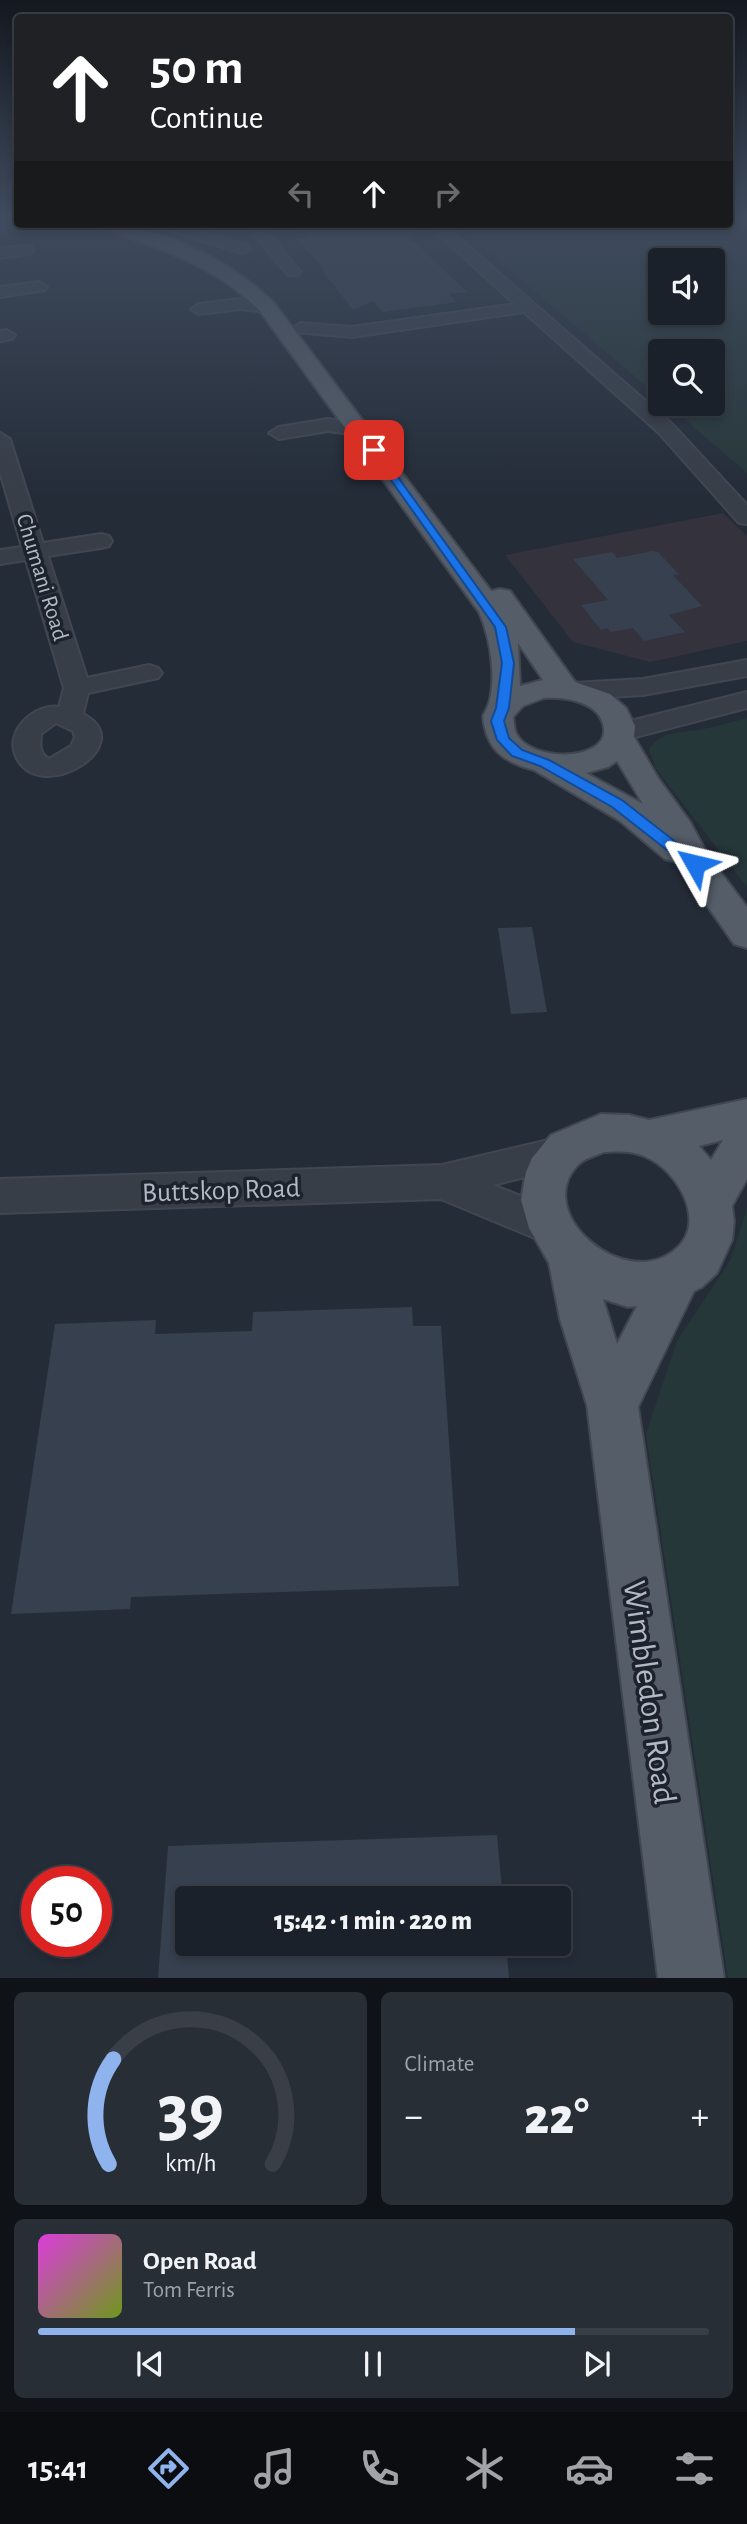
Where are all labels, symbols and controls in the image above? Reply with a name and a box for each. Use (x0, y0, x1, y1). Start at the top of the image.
icon: ahead (35, 42, 126, 133)
text: 50 m (150, 44, 244, 93)
text: Continue (150, 102, 263, 134)
icon: left (282, 175, 320, 213)
icon: ahead (355, 175, 393, 213)
icon: right (428, 175, 466, 213)
map controls (648, 248, 725, 416)
button: sound (648, 248, 725, 325)
button: search (648, 339, 725, 416)
pin (344, 420, 404, 480)
icon: arrive (355, 431, 393, 469)
street label: Chumani Road (11, 511, 72, 644)
position arrow (658, 827, 732, 901)
street label: Buttskop Road (142, 1174, 301, 1208)
street label: Wimbledon Road (617, 1579, 681, 1806)
speed limit sign: 50 (21, 1866, 112, 1957)
text: 15:42 · 1 min · 220 m (274, 1908, 472, 1934)
text: Climate (405, 2053, 474, 2076)
text: 39 (157, 2077, 224, 2150)
text: 22° (524, 2091, 589, 2143)
text: − (405, 2098, 423, 2136)
text: + (691, 2098, 709, 2136)
text: km/h (164, 2151, 216, 2176)
text: Open Road (143, 2248, 257, 2274)
text: Tom Ferris (143, 2279, 235, 2302)
icon: previous (131, 2345, 169, 2383)
icon: pause (354, 2345, 392, 2383)
icon: next (578, 2345, 616, 2383)
icon: directions (144, 2444, 193, 2493)
icon: music (250, 2444, 299, 2493)
icon: phone (355, 2444, 404, 2493)
icon: climate (460, 2444, 509, 2493)
icon: car (565, 2444, 614, 2493)
icon: filters (670, 2444, 719, 2493)
text: 15:41 (28, 2452, 88, 2484)

